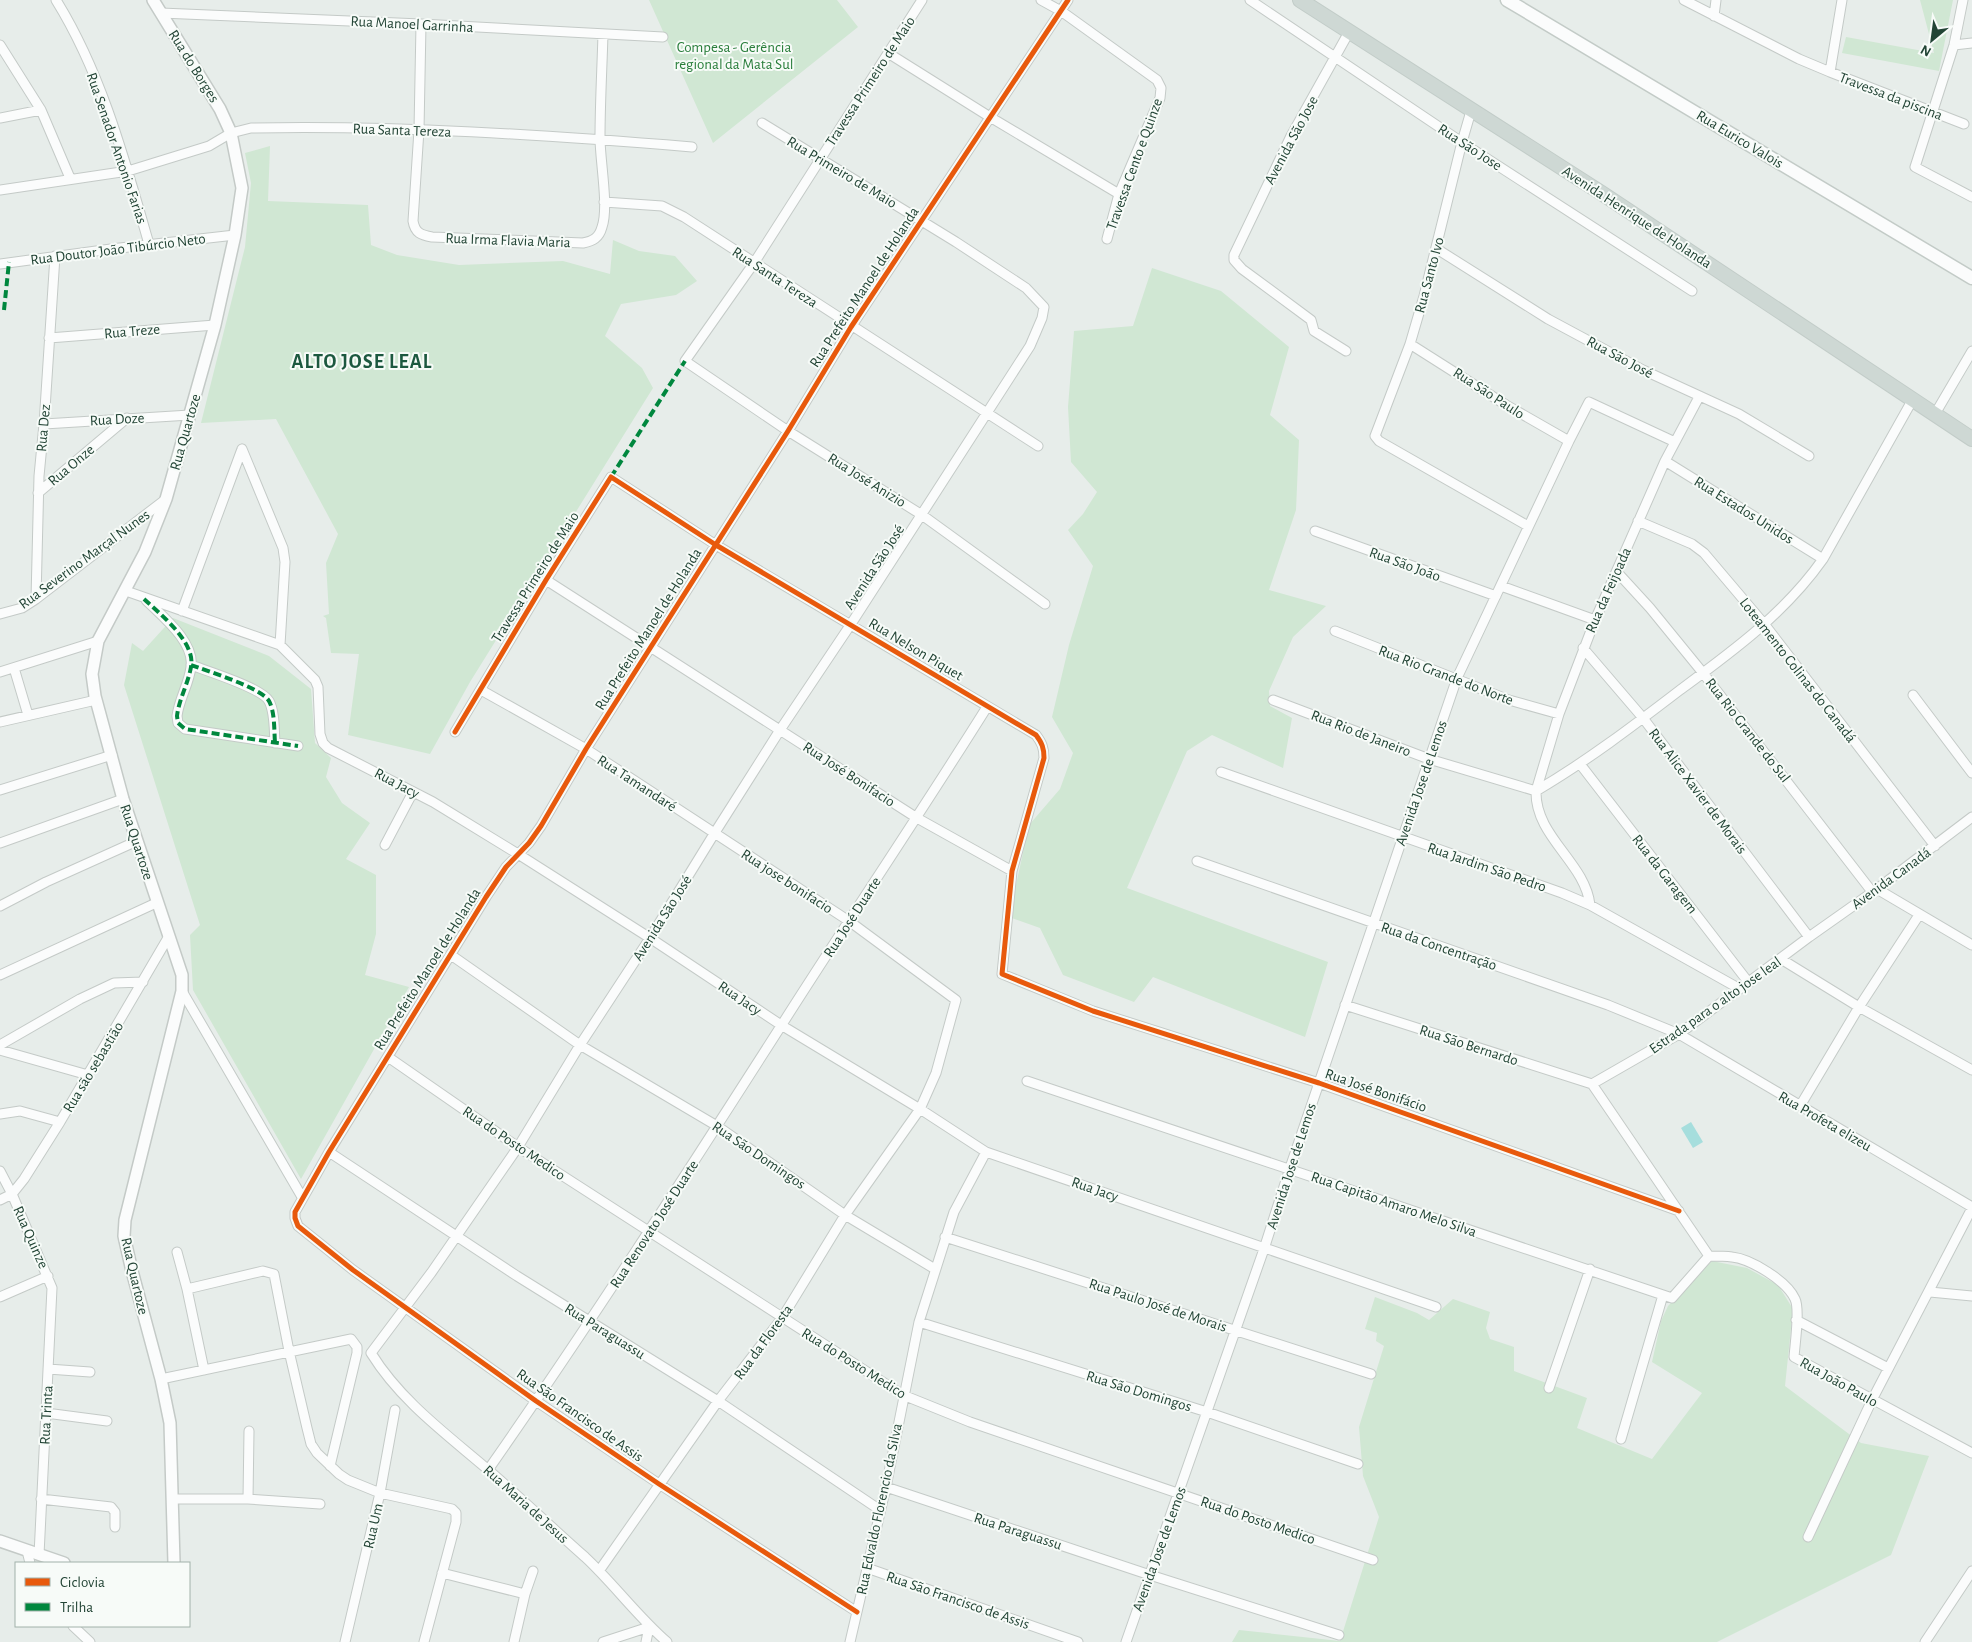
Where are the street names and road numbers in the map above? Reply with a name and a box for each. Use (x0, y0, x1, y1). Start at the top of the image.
street label: Rua Manoel Garrinha (350, 14, 474, 35)
street label: Travessa Primeiro de Maio (823, 14, 918, 149)
street label: Rua do Borges (165, 27, 222, 105)
street label: Travessa da piscina (1837, 70, 1945, 123)
street label: Rua Senador Antonio Farias (84, 71, 149, 226)
street label: Avenida São Jose (1262, 94, 1321, 187)
street label: Travessa Cento e Quinze (1104, 96, 1165, 232)
street label: Rua Eurico Valois (1694, 108, 1786, 171)
street label: Rua Santa Tereza (352, 121, 452, 140)
street label: Rua São Jose (1435, 121, 1504, 174)
street label: Rua Primeiro de Maio (784, 134, 899, 211)
street label: Avenida Henrique de Holanda (1559, 163, 1714, 271)
street label: Rua Prefeito Manoel de Holanda (807, 204, 922, 370)
street label: Rua Doutor João Tibúrcio Neto (30, 231, 207, 268)
street label: Rua Irma Flavia Maria (445, 231, 571, 250)
street label: Rua Santo Ivo (1412, 236, 1447, 315)
street label: Rua Santa Tereza (729, 244, 820, 311)
street label: Rua Treze (103, 322, 161, 341)
street label: Rua São José (1584, 334, 1655, 381)
street label: Rua São Paulo (1450, 365, 1527, 422)
street label: Rua Quartoze (167, 392, 204, 472)
street label: Rua Dez (34, 404, 53, 453)
street label: Rua Doze (89, 411, 145, 428)
street label: Rua Onze (45, 442, 97, 489)
street label: Rua José Anizio (825, 451, 908, 510)
street label: Rua Estados Unidos (1691, 474, 1796, 547)
street label: Rua Severino Marçal Nunes (16, 507, 153, 612)
street label: Travessa Primeiro de Maio (489, 509, 582, 645)
street label: Avenida São José (842, 522, 907, 612)
street label: Rua São João (1367, 545, 1442, 584)
street label: Rua da Feijoada (1583, 545, 1634, 635)
street label: Rua Prefeito Manoel de Holanda (592, 546, 705, 713)
street label: Loteamento Colinas do Canadá (1737, 595, 1859, 746)
street label: Rua Nelson Piquet (866, 615, 966, 684)
street label: Rua Rio Grande do Norte (1376, 643, 1515, 708)
street label: Rua Rio Grande do Sul (1702, 675, 1793, 785)
street label: Rua Rio de Janeiro (1309, 708, 1413, 759)
street label: Avenida Jose de Lemos (1393, 718, 1450, 848)
street label: Rua Alice Xavier de Morais (1646, 726, 1750, 857)
street label: Rua José Bonifacio (800, 739, 897, 810)
street label: Rua Tamandaré (594, 752, 679, 815)
street label: Rua Jacy (372, 765, 422, 802)
street label: Rua Quartoze (117, 802, 156, 882)
street label: Rua da Garagem (1629, 832, 1700, 917)
street label: Rua Jardim São Pedro (1426, 840, 1548, 895)
street label: Avenida Canadá (1849, 845, 1934, 912)
street label: Rua jose bonifacio (738, 846, 835, 917)
street label: Avenida São José (630, 873, 695, 964)
street label: Rua José Duarte (821, 874, 884, 960)
street label: Rua Prefeito Manoel de Holanda (371, 886, 484, 1053)
street label: Rua da Concentração (1379, 920, 1499, 973)
street label: Estrada para o alto jose leal (1647, 954, 1784, 1057)
street label: Rua Jacy (715, 979, 765, 1019)
street label: Rua são sebastião (61, 1019, 126, 1115)
street label: Rua São Bernardo (1418, 1022, 1520, 1068)
street label: Rua José Bonifácio (1323, 1066, 1429, 1115)
street label: Rua Profeta elizeu (1776, 1089, 1874, 1154)
street label: Avenida Jose de Lemos (1264, 1101, 1319, 1231)
street label: Rua do Posto Medico (460, 1104, 568, 1183)
street label: Rua São Domingos (709, 1119, 808, 1192)
street label: Rua Renovato José Duarte (607, 1158, 701, 1291)
street label: Rua Capitão Amaro Melo Silva (1309, 1169, 1479, 1240)
street label: Rua Jacy (1069, 1174, 1121, 1205)
street label: Rua Quinze (10, 1204, 51, 1271)
street label: Rua Quartoze (118, 1236, 151, 1316)
street label: Rua Paulo José de Morais (1087, 1276, 1229, 1335)
street label: Rua Paraguassu (562, 1301, 648, 1362)
street label: Rua da Floresta (731, 1302, 796, 1383)
street label: Rua do Posto Medico (799, 1325, 909, 1402)
street label: Rua João Paulo (1797, 1355, 1880, 1410)
street label: Rua São Francisco de Assis (514, 1366, 646, 1465)
street label: Rua São Domingos (1084, 1368, 1193, 1415)
street label: Rua Trinta (37, 1385, 56, 1445)
street label: Rua Edvaldo Florencio da Silva (854, 1422, 905, 1596)
street label: Rua Maria de Jesus (480, 1462, 571, 1546)
street label: Avenida Jose de Lemos (1130, 1485, 1189, 1614)
street label: Rua do Posto Medico (1199, 1494, 1317, 1547)
street label: Rua Um (361, 1502, 386, 1550)
street label: Rua Paraguassu (972, 1510, 1064, 1553)
street label: Rua São Francisco de Assis (884, 1569, 1031, 1632)

